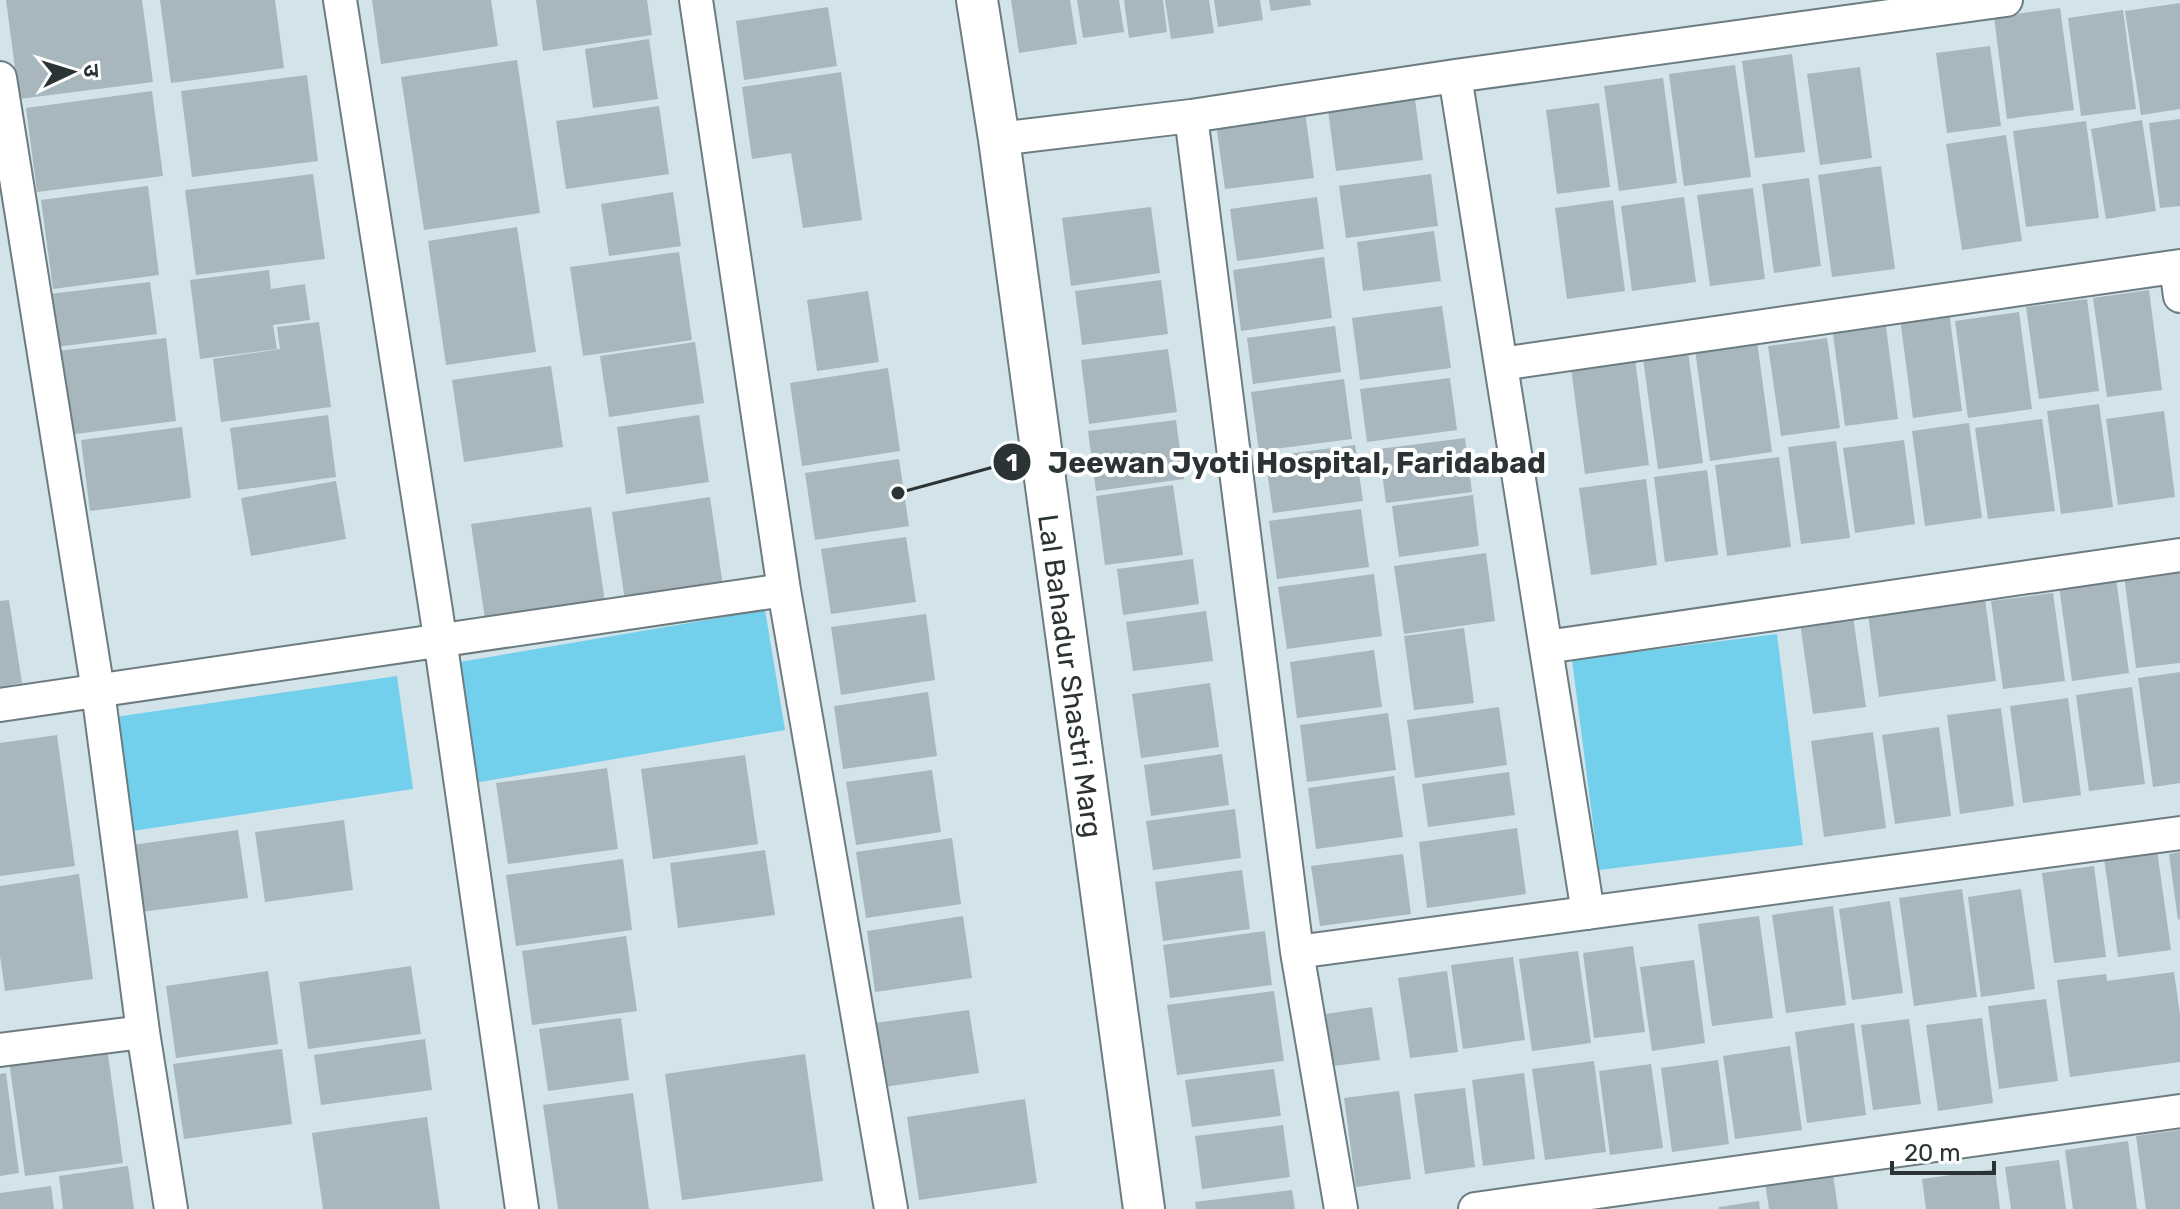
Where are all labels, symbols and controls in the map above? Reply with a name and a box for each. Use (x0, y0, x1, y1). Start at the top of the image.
north arrow (32, 32, 112, 112)
text: उ (78, 63, 105, 79)
callout: Jeewan Jyoti Hospital, Faridabad (992, 435, 1561, 489)
text: Jeewan Jyoti Hospital, Faridabad (1048, 445, 1546, 481)
text: 1 (1006, 449, 1018, 477)
street label: Lal Bahadur Shastri Marg (1031, 512, 1109, 840)
scale bar (1892, 1125, 1994, 1175)
text: 20 m (1904, 1139, 1961, 1167)

